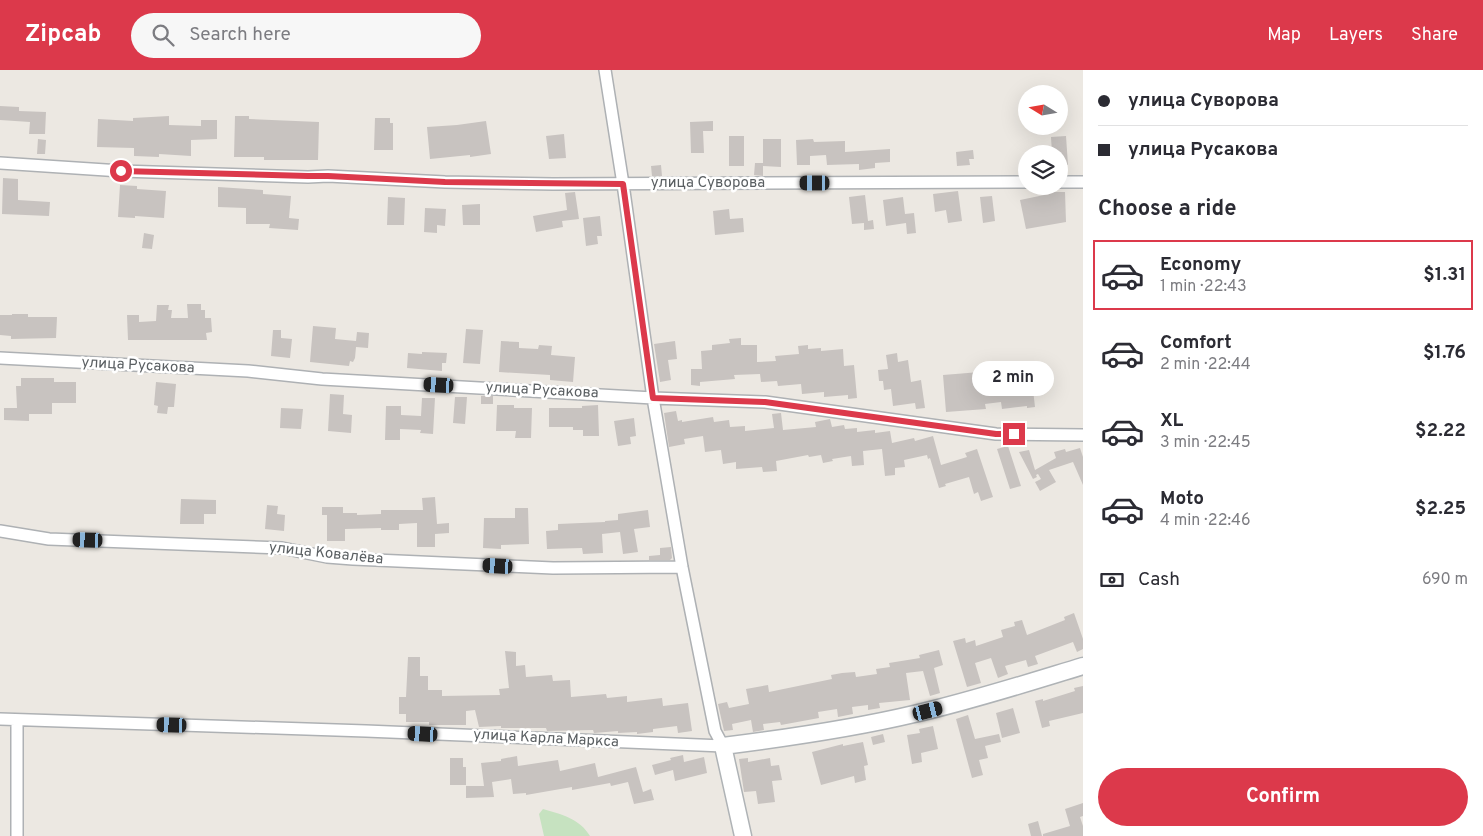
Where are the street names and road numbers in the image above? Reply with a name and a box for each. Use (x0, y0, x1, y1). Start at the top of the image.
street label: улица Суворова (651, 174, 765, 193)
street label: улица Русакова (81, 354, 195, 378)
street label: улица Русакова (485, 379, 599, 403)
street label: улица Ковалёва (268, 539, 384, 569)
street label: улица Карла Маркса (473, 726, 619, 752)

